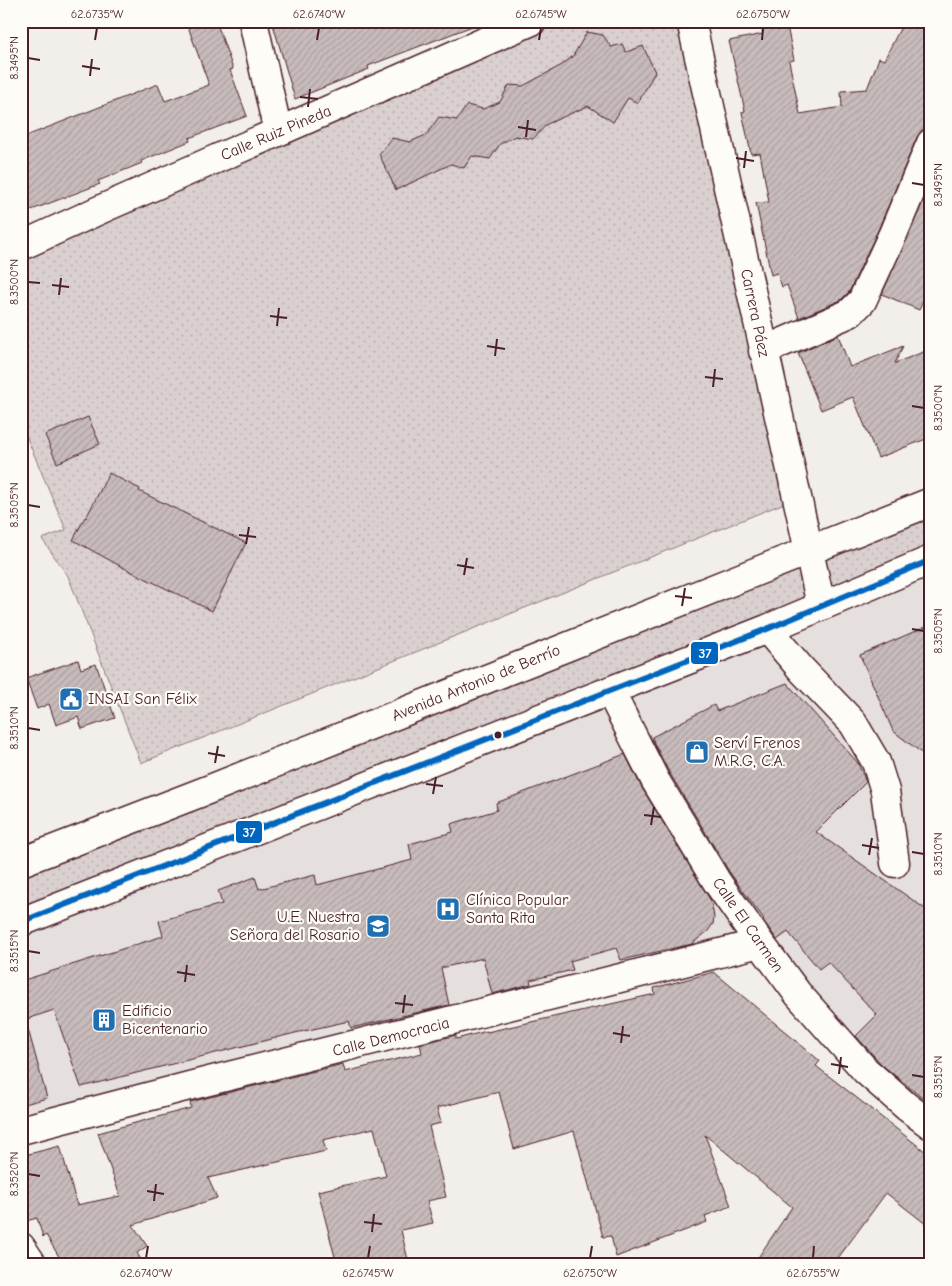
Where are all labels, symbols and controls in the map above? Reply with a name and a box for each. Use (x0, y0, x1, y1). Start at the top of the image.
text: 62.6735°W (71, 7, 124, 21)
text: 62.6740°W (293, 7, 346, 21)
text: 62.6745°W (515, 7, 567, 21)
text: 62.6750°W (736, 7, 791, 21)
text: 8.3495°N (7, 36, 21, 80)
street label: Calle Ruiz Pineda (218, 102, 334, 164)
text: 8.3495°N (931, 163, 945, 207)
text: 8.3500°N (7, 259, 21, 305)
street label: Carrera Páez (737, 267, 773, 359)
text: 8.3500°N (931, 385, 945, 431)
text: 8.3505°N (7, 482, 21, 528)
text: 8.3505°N (931, 608, 945, 654)
street label: Avenida Antonio de Berrío (389, 641, 563, 725)
line badge: 37 (690, 641, 719, 665)
text: 37 (698, 645, 712, 662)
public building icon: INSAI San Félix (58, 686, 84, 712)
place label: INSAI San Félix (88, 690, 197, 708)
text: 8.3510°N (7, 706, 21, 750)
unlabelled marker (493, 730, 503, 740)
place label: Serví Frenos M.R.G, C.A. (714, 734, 800, 770)
shop icon: Serví Frenos M.R.G, C.A. (684, 739, 710, 765)
line badge: 37 (235, 820, 263, 844)
text: 37 (242, 824, 256, 841)
text: 8.3510°N (931, 832, 945, 876)
street label: Calle El Carmen (709, 874, 787, 976)
place label: Clínica Popular Santa Rita (466, 891, 569, 927)
hospital icon: Clínica Popular Santa Rita (435, 896, 461, 922)
place label: U.E. Nuestra Señora del Rosario (230, 908, 360, 944)
school or university icon: U.E. Nuestra Señora del Rosario (365, 913, 391, 939)
text: 8.3515°N (7, 930, 21, 972)
place label: Edificio Bicentenario (122, 1002, 208, 1038)
building icon: Edificio Bicentenario (91, 1007, 117, 1033)
street label: Calle Democracia (331, 1014, 451, 1060)
text: 8.3515°N (931, 1056, 945, 1098)
text: 8.3520°N (7, 1151, 21, 1197)
text: 62.6740°W (120, 1266, 173, 1280)
text: 62.6745°W (342, 1266, 394, 1280)
text: 62.6750°W (563, 1266, 618, 1280)
text: 62.6755°W (786, 1266, 840, 1280)

